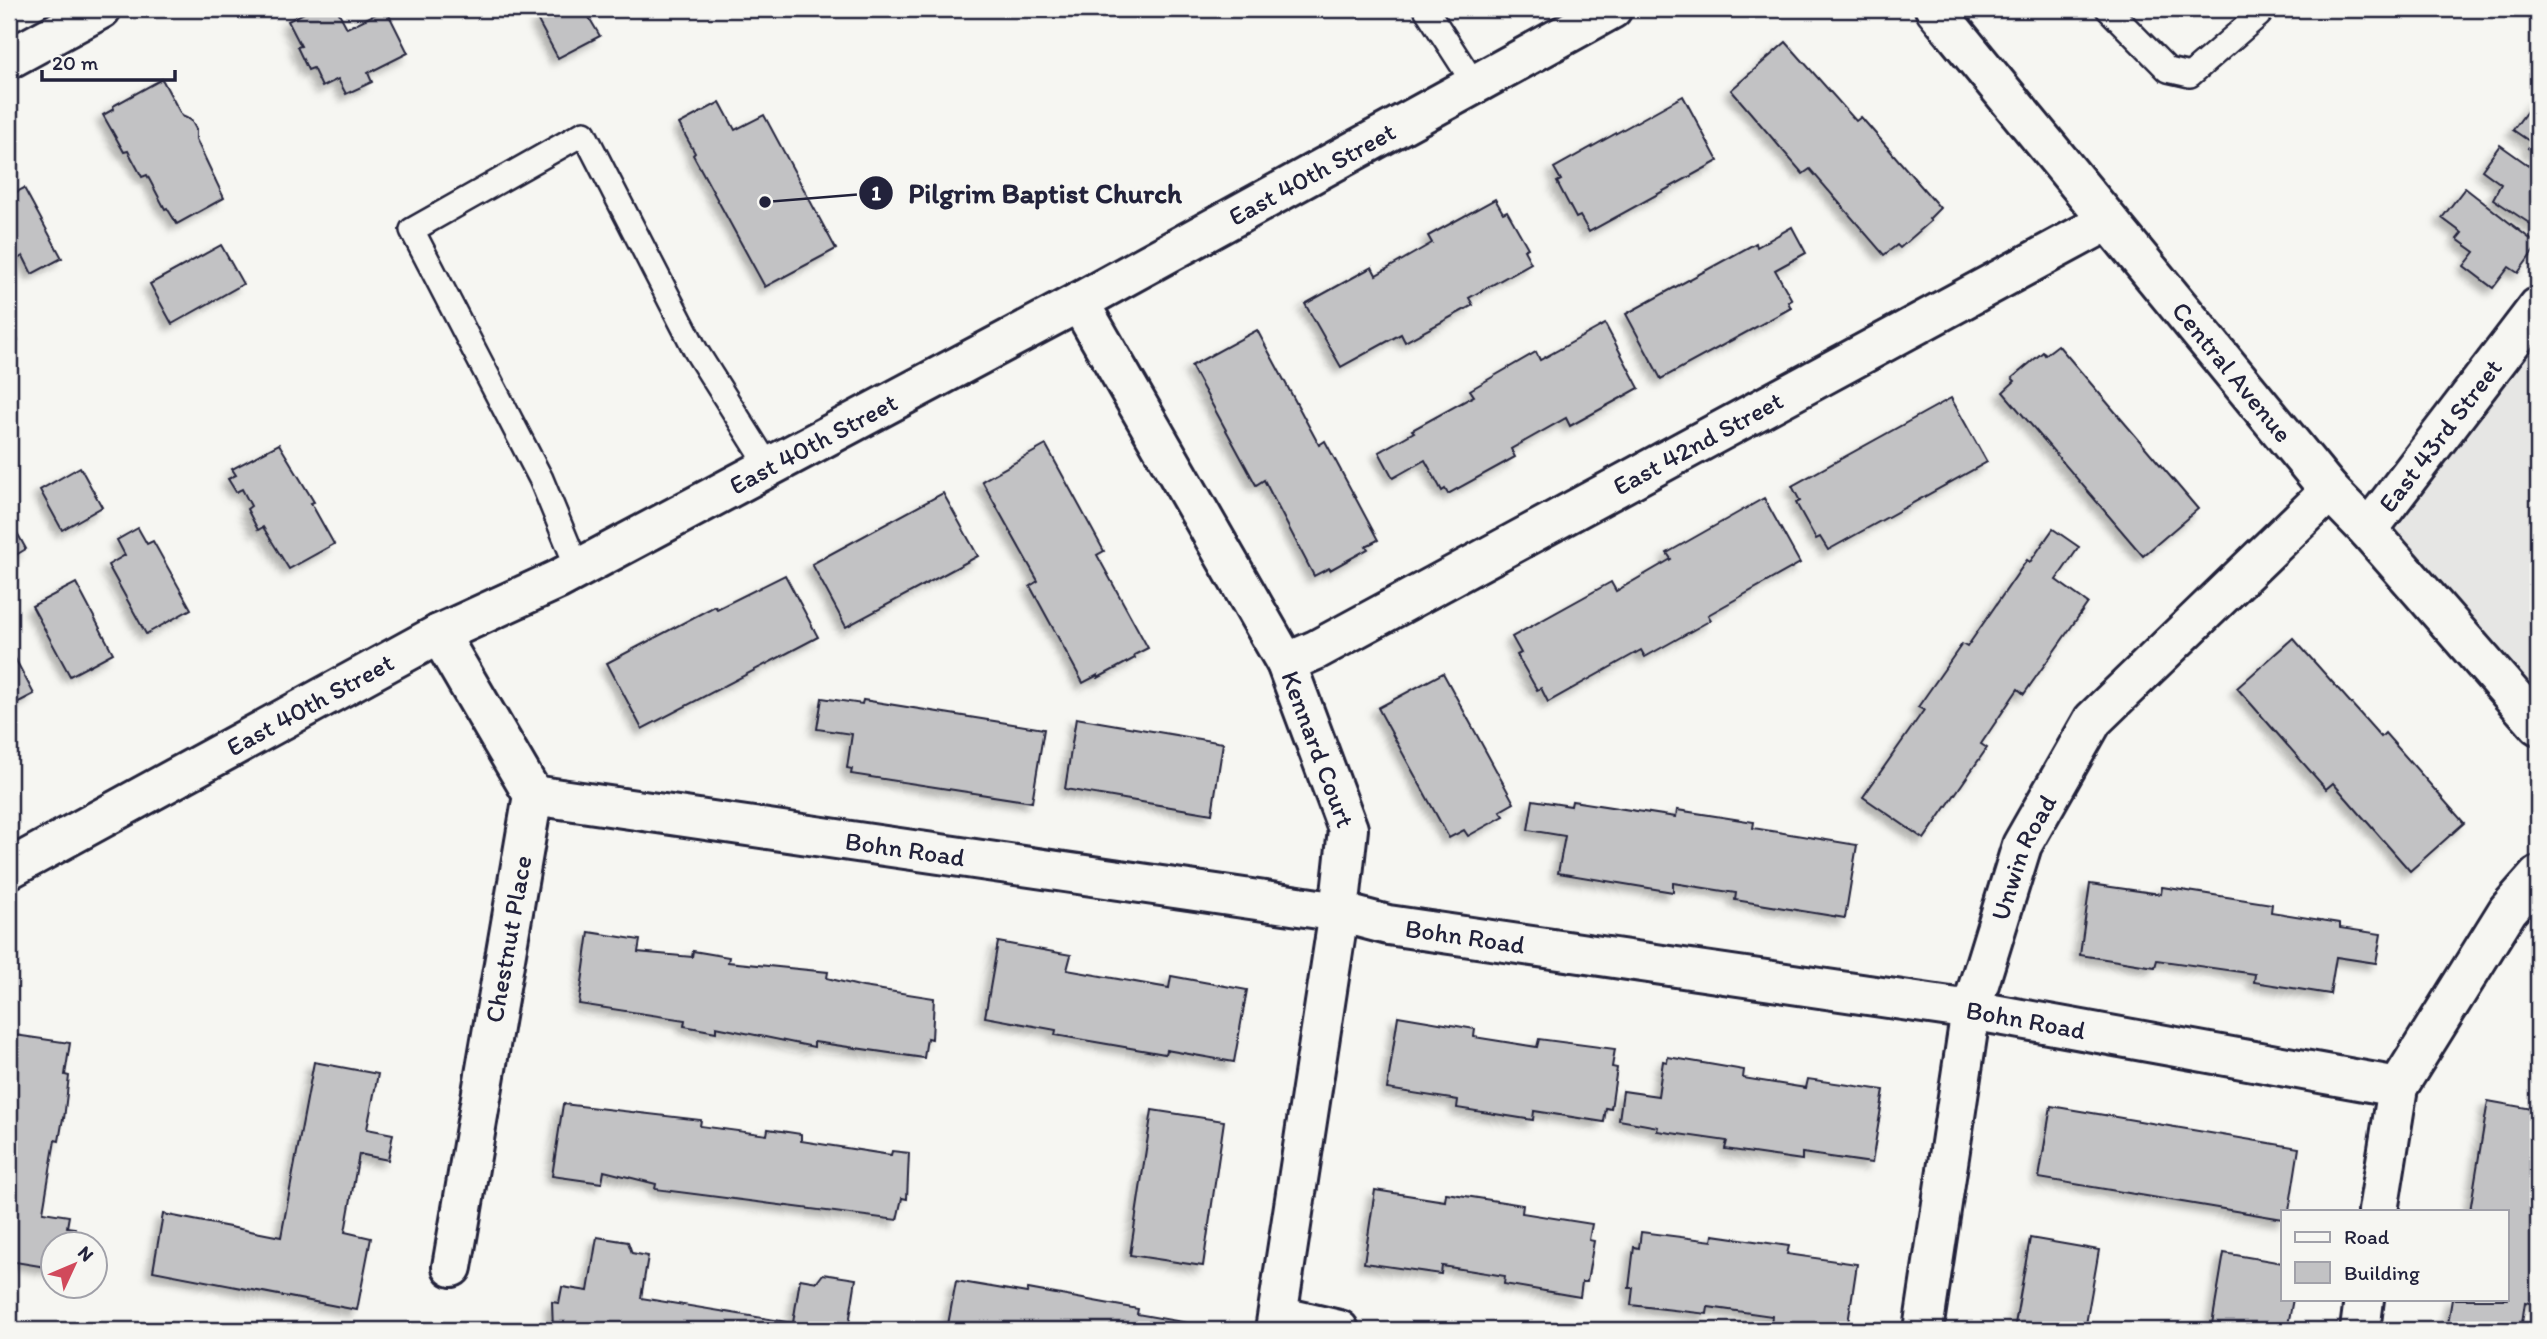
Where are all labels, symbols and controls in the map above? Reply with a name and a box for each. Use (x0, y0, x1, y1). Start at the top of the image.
scale bar (42, 38, 175, 82)
text: 20 m (52, 50, 99, 75)
street label: East 40th Street (1223, 115, 1401, 233)
callout: Pilgrim Baptist Church (858, 169, 1196, 218)
text: Pilgrim Baptist Church (908, 176, 1183, 210)
text: 1 (871, 180, 881, 205)
street label: Central Avenue (2165, 295, 2299, 449)
street label: East 43rd Street (2371, 352, 2509, 518)
street label: East 42nd Street (1607, 384, 1789, 502)
street label: East 40th Street (724, 386, 903, 501)
street label: East 40th Street (221, 646, 399, 763)
street label: Kennard Court (1274, 666, 1362, 832)
street label: Unwin Road (1984, 788, 2064, 924)
street label: Bohn Road (843, 824, 967, 873)
street label: Chestnut Place (478, 853, 538, 1025)
street label: Bohn Road (1403, 912, 1527, 961)
street label: Bohn Road (1964, 993, 2088, 1046)
legend (2281, 1210, 2508, 1300)
text: Road (2344, 1224, 2390, 1249)
north arrow (38, 1230, 108, 1300)
text: N (73, 1241, 99, 1266)
text: Building (2344, 1260, 2420, 1285)

